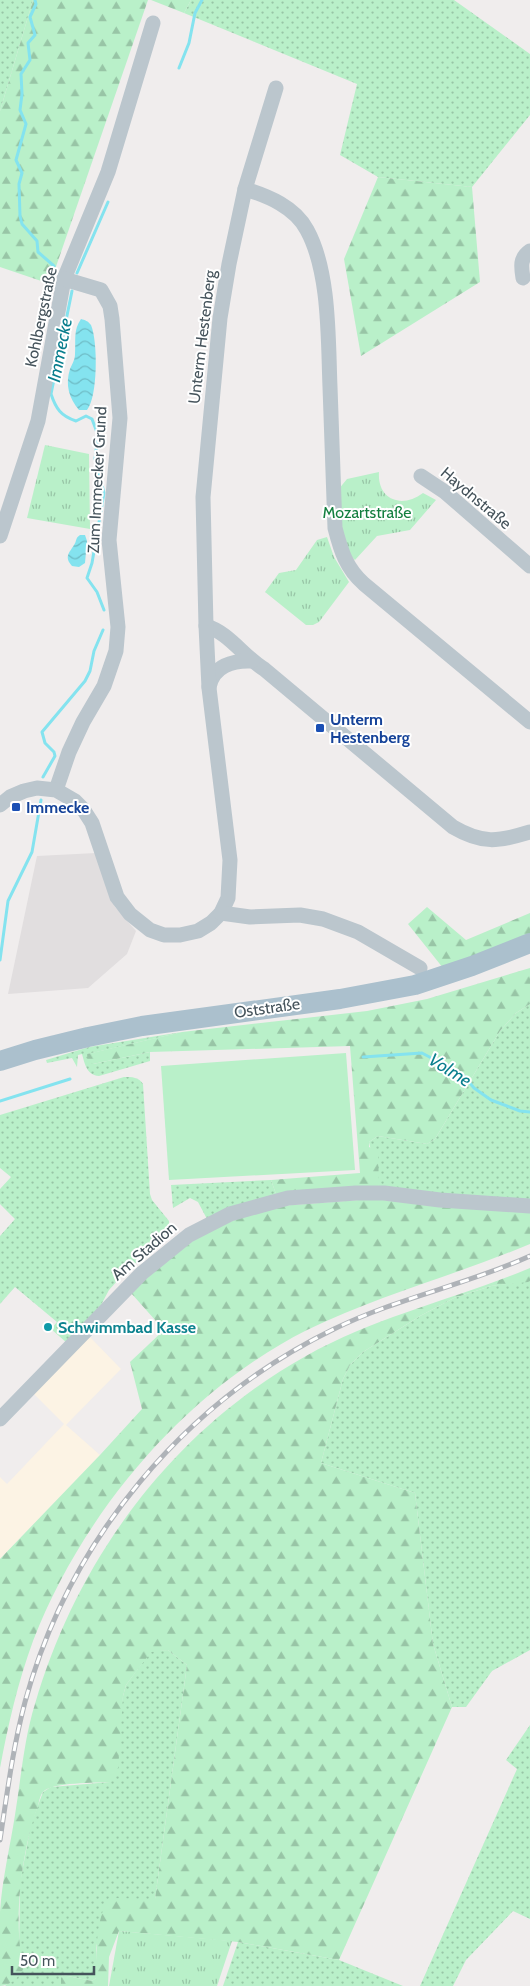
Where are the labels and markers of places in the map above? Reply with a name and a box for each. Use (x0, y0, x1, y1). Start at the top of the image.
place label: Unterm Hestenberg (330, 710, 410, 747)
marker: Unterm Hestenberg (314, 722, 326, 734)
place label: Immecke (26, 798, 89, 817)
marker: Immecke (10, 801, 22, 813)
place label: Schwimmbad Kasse (58, 1318, 196, 1337)
marker: Schwimmbad Kasse (42, 1321, 54, 1333)

